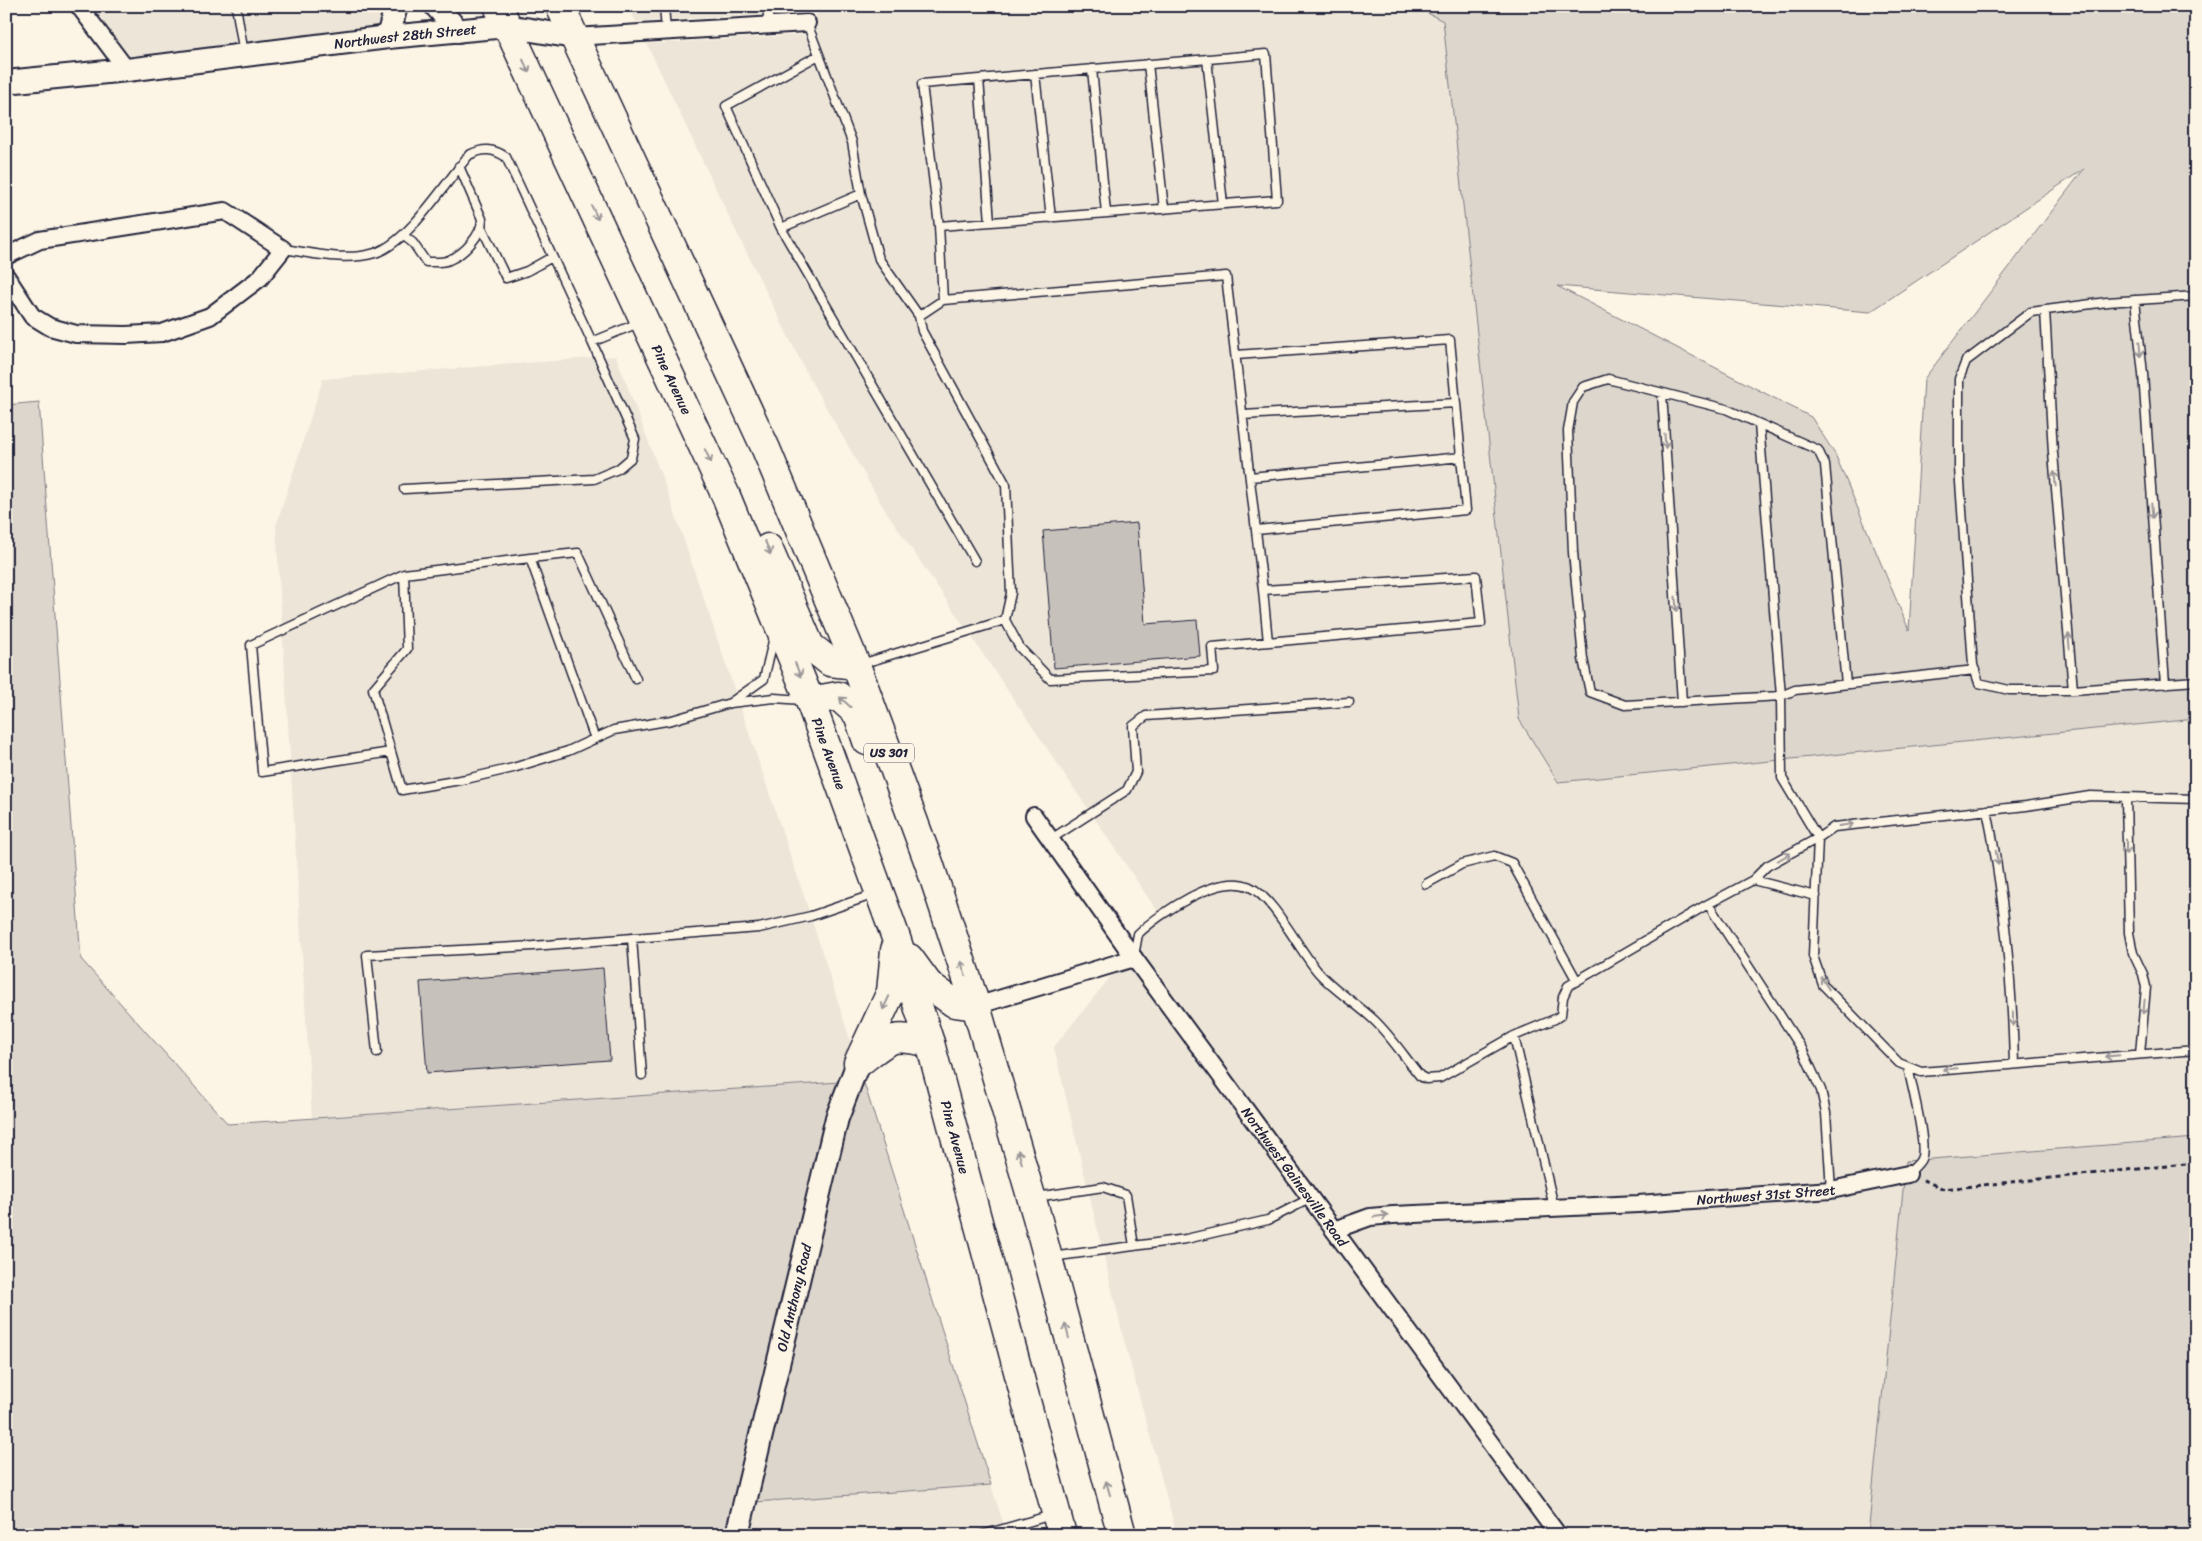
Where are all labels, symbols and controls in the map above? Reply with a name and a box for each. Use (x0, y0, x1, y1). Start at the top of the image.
street label: Northwest 28th Street (333, 16, 478, 56)
one-way arrow (522, 58, 531, 73)
one-way arrow (591, 205, 601, 220)
street label: Pine Avenue (645, 340, 699, 419)
one-way arrow (2135, 340, 2145, 356)
one-way arrow (1661, 433, 1670, 449)
one-way arrow (703, 448, 713, 463)
one-way arrow (2051, 472, 2060, 488)
one-way arrow (2147, 502, 2156, 518)
one-way arrow (763, 540, 773, 555)
one-way arrow (1671, 595, 1680, 611)
one-way arrow (2065, 633, 2074, 649)
one-way arrow (794, 662, 803, 677)
one-way arrow (838, 696, 851, 707)
street label: Pine Avenue (804, 714, 854, 793)
road number: US 301 (864, 744, 914, 762)
one-way arrow (1837, 820, 1853, 830)
one-way arrow (2121, 839, 2131, 855)
one-way arrow (1992, 849, 2002, 865)
one-way arrow (1776, 852, 1791, 862)
one-way arrow (958, 960, 968, 976)
one-way arrow (1819, 977, 1829, 991)
one-way arrow (881, 995, 890, 1010)
one-way arrow (2140, 999, 2149, 1015)
one-way arrow (2008, 1010, 2018, 1027)
one-way arrow (2105, 1052, 2121, 1061)
one-way arrow (1943, 1065, 1959, 1074)
street label: Pine Avenue (933, 1097, 977, 1177)
street label: Northwest Gainesville Road (1235, 1101, 1356, 1253)
one-way arrow (1015, 1149, 1024, 1165)
street label: Northwest 31st Street (1696, 1177, 1838, 1212)
one-way arrow (1372, 1211, 1388, 1221)
street label: Old Anthony Road (769, 1240, 819, 1354)
one-way arrow (1062, 1323, 1071, 1339)
one-way arrow (1103, 1480, 1113, 1496)

